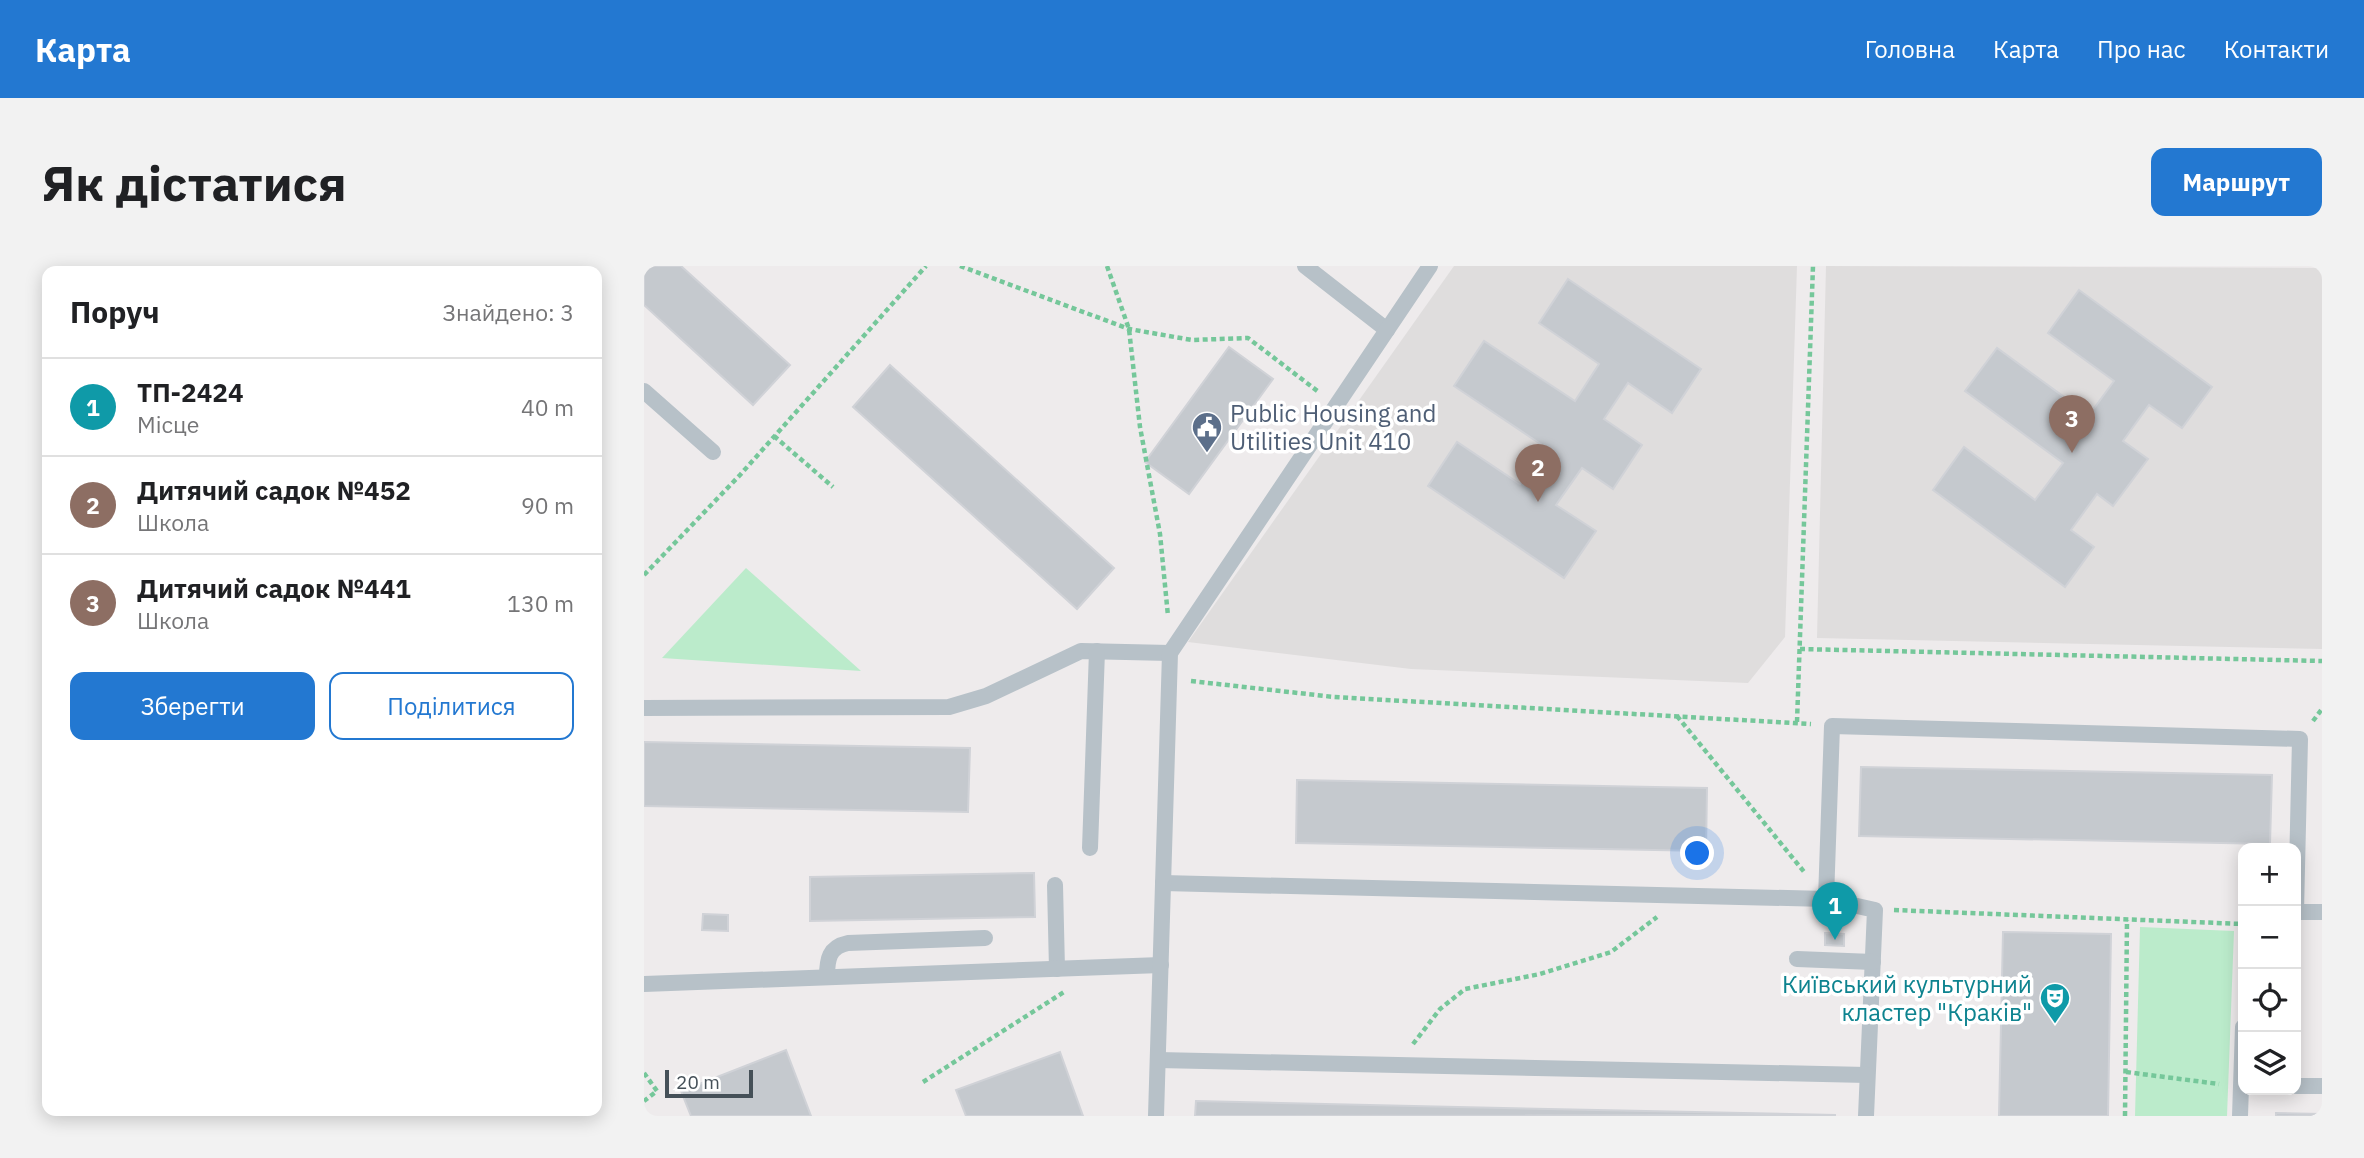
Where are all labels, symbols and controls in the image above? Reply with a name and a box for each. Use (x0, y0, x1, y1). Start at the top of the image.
text: Карта (35, 28, 131, 71)
text: Головна (1865, 33, 1955, 65)
text: Карта (1993, 33, 2059, 65)
text: Про нас (2097, 33, 2186, 65)
text: Контакти (2224, 33, 2329, 65)
button: Маршрут (2151, 148, 2322, 216)
text: Як дістатися (42, 151, 347, 214)
text: Поруч (70, 292, 160, 331)
text: Знайдено: 3 (442, 297, 574, 327)
text: ТП-2424 (137, 375, 244, 409)
text: 1 (86, 392, 100, 422)
text: 40 m (521, 392, 574, 422)
pin: 3 (2049, 395, 2095, 453)
place label: Public Housing and Utilities Unit 410 (1230, 397, 1436, 457)
text: Місце (137, 409, 199, 439)
public building icon: Public Housing and Utilities Unit 410 (1190, 410, 1224, 454)
pin: 2 (1515, 444, 1561, 502)
text: Дитячий садок №452 (137, 473, 411, 507)
text: 2 (86, 490, 100, 520)
text: 90 m (521, 490, 574, 520)
text: Школа (137, 507, 209, 537)
text: Дитячий садок №441 (137, 571, 411, 605)
text: 3 (86, 588, 100, 618)
text: 130 m (507, 588, 574, 618)
text: Школа (137, 605, 209, 635)
button: Зберегти (70, 672, 315, 740)
button: Поділитися (329, 672, 574, 740)
your location (1680, 836, 1714, 870)
map controls (2238, 843, 2301, 1095)
button: + (2238, 843, 2301, 906)
pin: 1 (1812, 882, 1858, 940)
button: − (2238, 906, 2301, 969)
place label: Київський культурний кластер "Краків" (1782, 968, 2032, 1028)
button: locate (2238, 969, 2301, 1032)
theatre icon: Київський культурний кластер "Краків" (2038, 981, 2072, 1025)
button: layers (2238, 1032, 2301, 1095)
scale bar (665, 1067, 752, 1099)
text: 20 m (676, 1070, 720, 1094)

